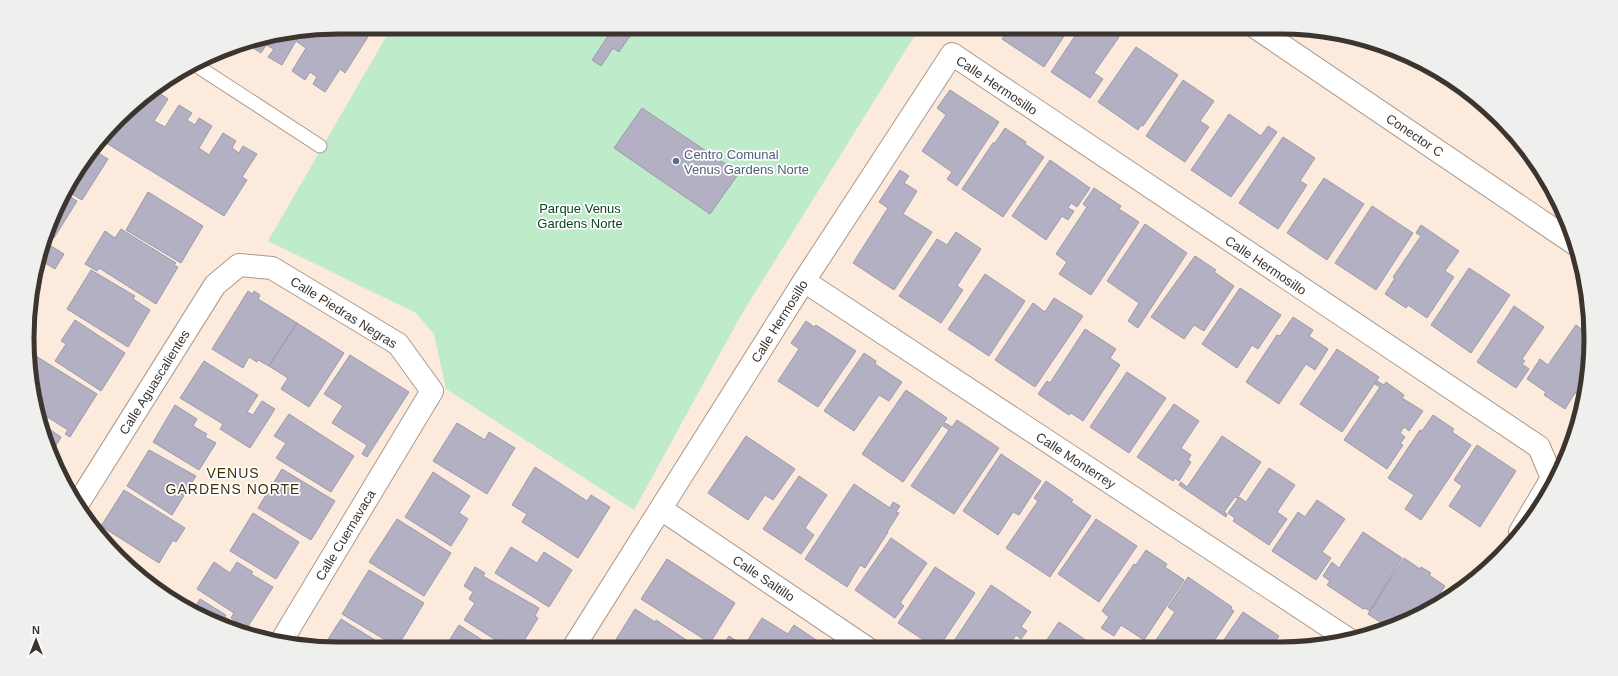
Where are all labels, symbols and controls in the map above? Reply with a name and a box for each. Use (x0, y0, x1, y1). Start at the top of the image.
street label: Calle Hermosillo (953, 53, 1040, 118)
street label: Conector C (1383, 111, 1446, 160)
place label: Centro Comunal Venus Gardens Norte (684, 147, 809, 177)
marker: Centro Comunal Venus Gardens Norte (671, 156, 681, 166)
park label: Parque Venus Gardens Norte (537, 201, 623, 231)
street label: Calle Hermosillo (1222, 233, 1309, 298)
street label: Calle Piedras Negras (288, 274, 400, 352)
street label: Calle Hermosillo (748, 277, 811, 365)
street label: Calle Aguascalientes (116, 327, 193, 437)
street label: Calle Monterrey (1033, 429, 1119, 492)
district label: VENUS GARDENS NORTE (166, 465, 300, 497)
street label: Calle Cuernavaca (312, 486, 379, 583)
street label: Calle Saltillo (730, 552, 798, 605)
north arrow (16, 620, 56, 660)
text: N (32, 624, 40, 636)

